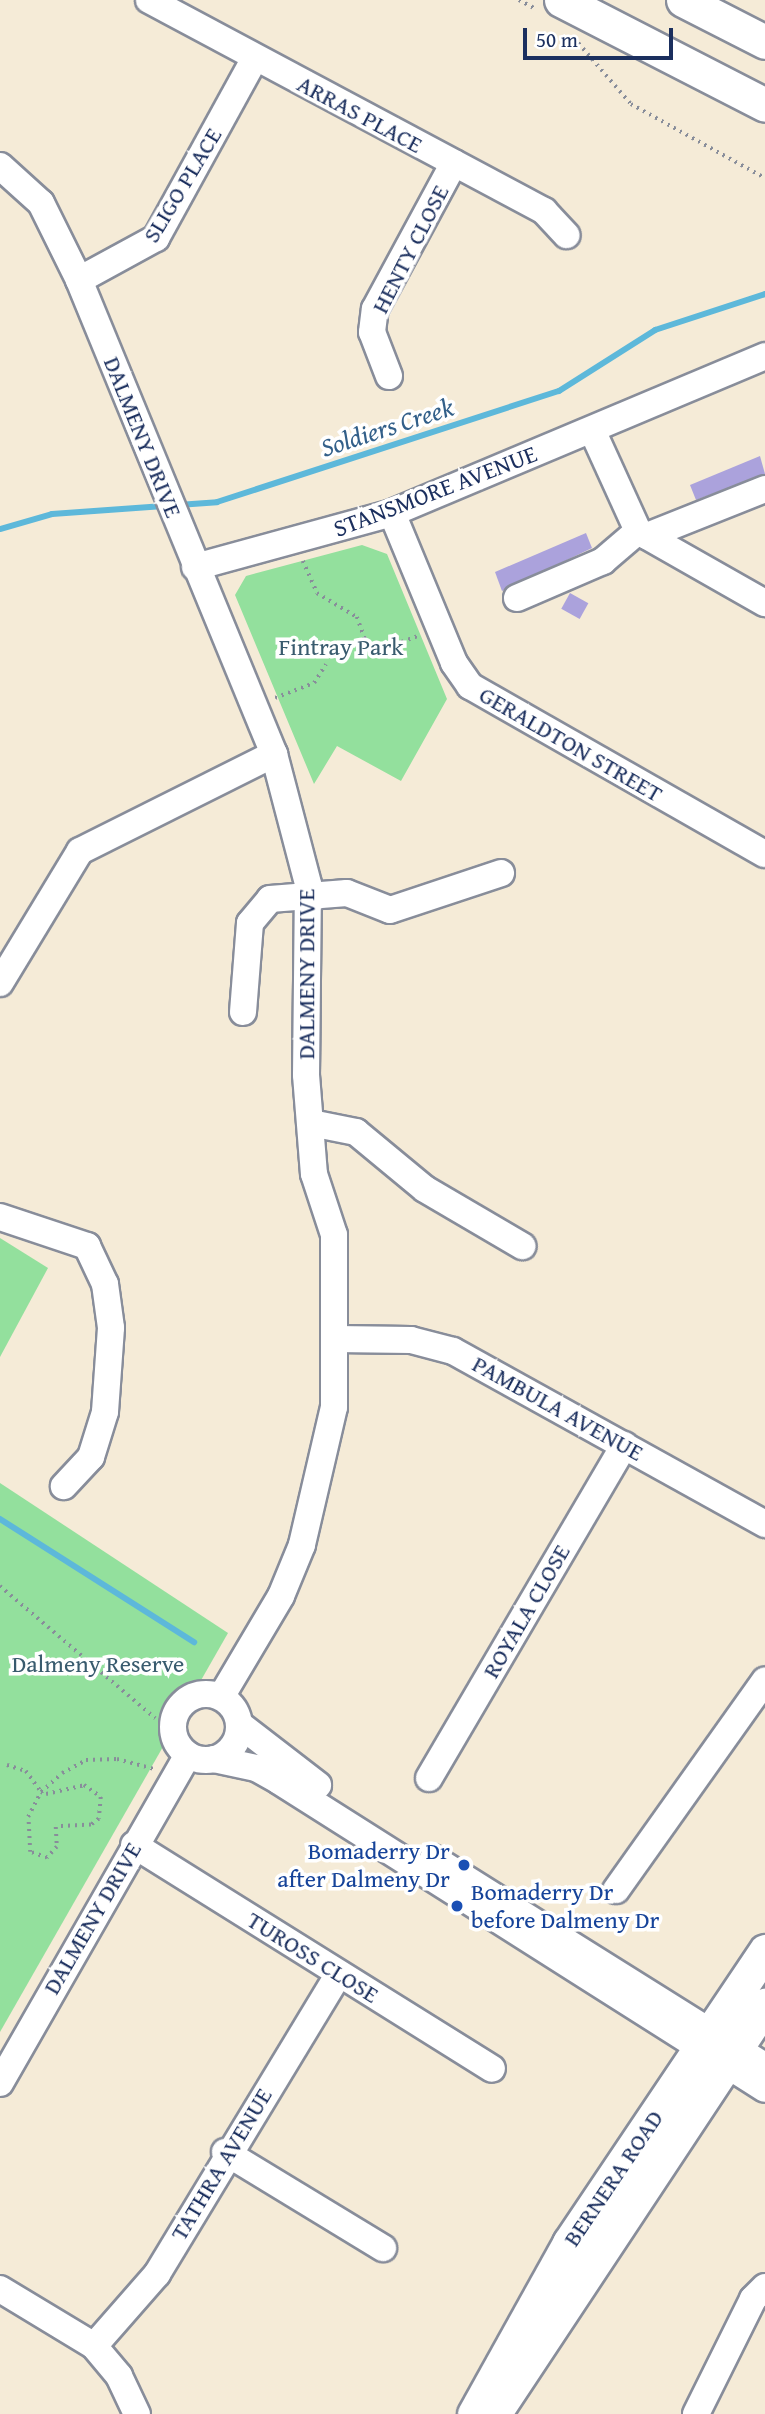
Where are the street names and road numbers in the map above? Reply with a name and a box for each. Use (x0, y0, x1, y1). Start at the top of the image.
street label: ARRAS PLACE (292, 69, 428, 159)
street label: SLIGO PLACE (136, 122, 228, 248)
street label: HENTY CLOSE (365, 180, 455, 318)
street label: DALMENY DRIVE (98, 352, 188, 522)
street label: STANSMORE AVENUE (329, 439, 541, 543)
street label: GERALDTON STREET (474, 680, 668, 808)
street label: DALMENY DRIVE (292, 889, 320, 1059)
street label: PAMBULA AVENUE (468, 1349, 648, 1467)
street label: ROYALA CLOSE (476, 1539, 576, 1683)
street label: DALMENY DRIVE (37, 1837, 147, 1999)
street label: TUROSS CLOSE (242, 1905, 384, 2009)
street label: TATHRA AVENUE (164, 2083, 278, 2245)
street label: BERNERA ROAD (557, 2105, 669, 2251)

